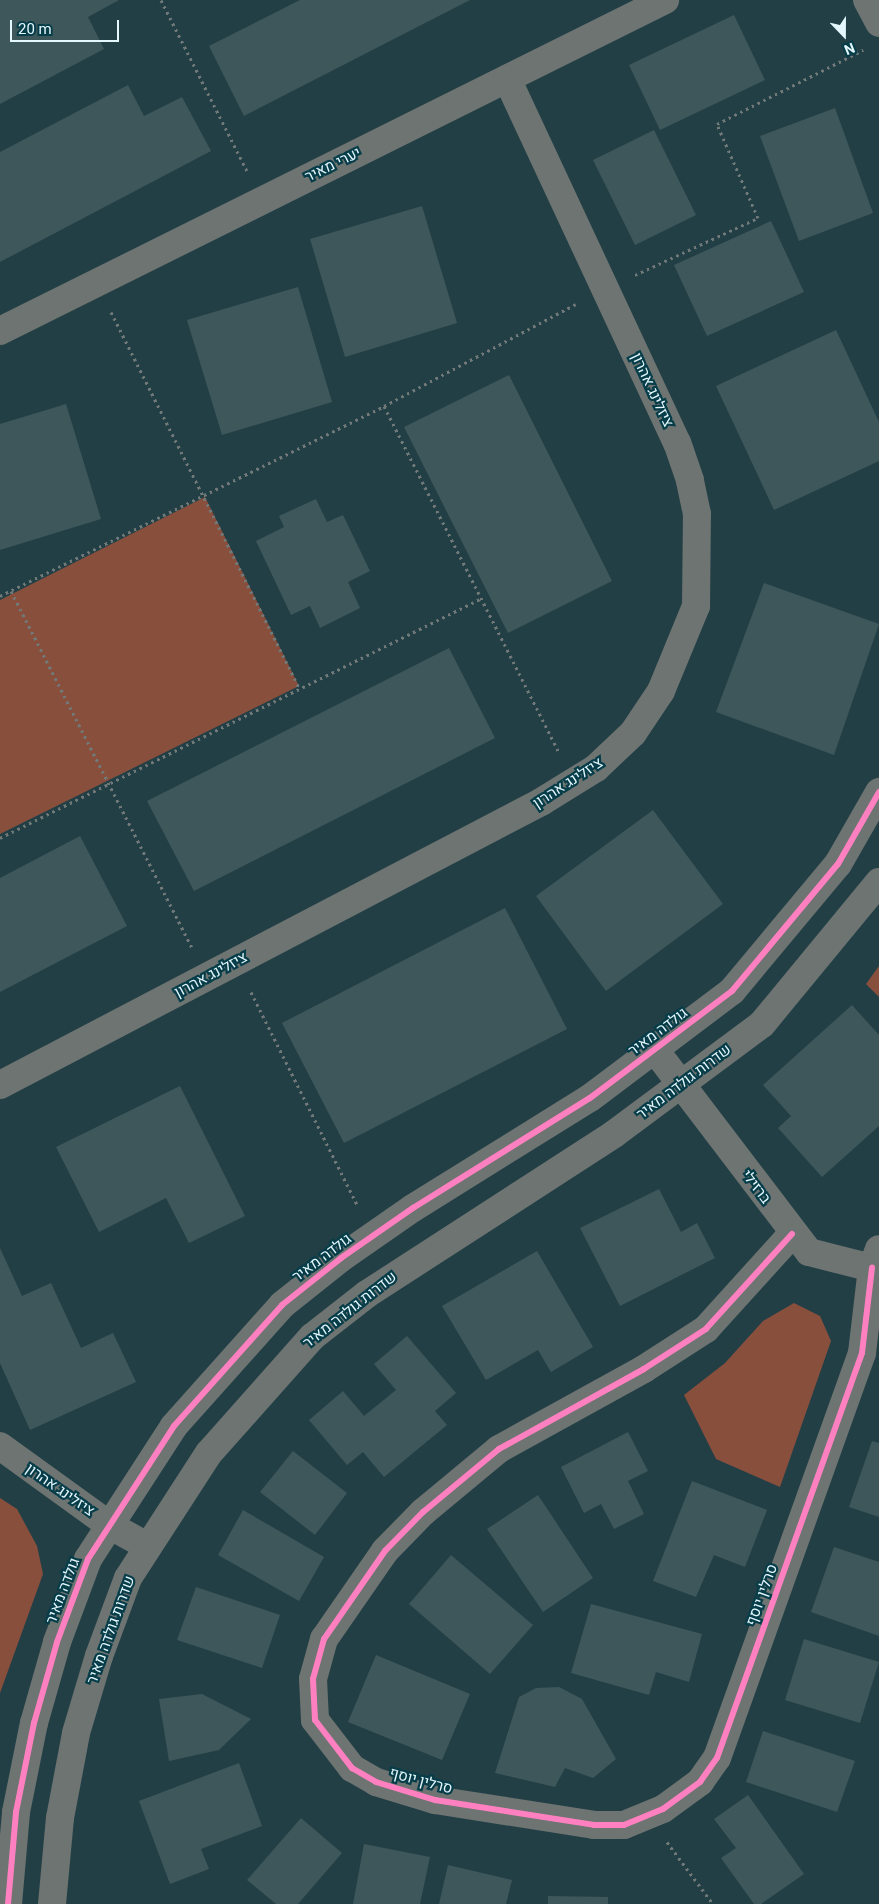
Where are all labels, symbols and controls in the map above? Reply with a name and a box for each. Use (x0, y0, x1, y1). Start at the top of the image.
scale bar (12, 10, 121, 42)
north arrow (819, 10, 869, 60)
text: 20 m (18, 20, 52, 38)
text: N (842, 40, 857, 58)
street label: יערי מאיר (302, 144, 364, 186)
street label: ציזלינג אהרון (627, 350, 677, 430)
street label: ציזלינג אהרון (530, 754, 606, 812)
street label: ציזלינג אהרון (172, 948, 250, 1002)
street label: גולדה מאיר (625, 1004, 691, 1060)
street label: שדרות גולדה מאיר (633, 1041, 735, 1123)
street label: ברזילי (738, 1167, 774, 1207)
street label: גולדה מאיר (289, 1230, 355, 1286)
street label: שדרות גולדה מאיר (300, 1268, 400, 1352)
street label: ציזלינג אהרון (22, 1460, 98, 1520)
street label: גולדה מאיר (42, 1555, 84, 1627)
street label: סרלין יוסף (742, 1562, 782, 1628)
street label: שדרות גולדה מאיר (83, 1573, 139, 1687)
street label: סרלין יוסף (387, 1764, 455, 1798)

